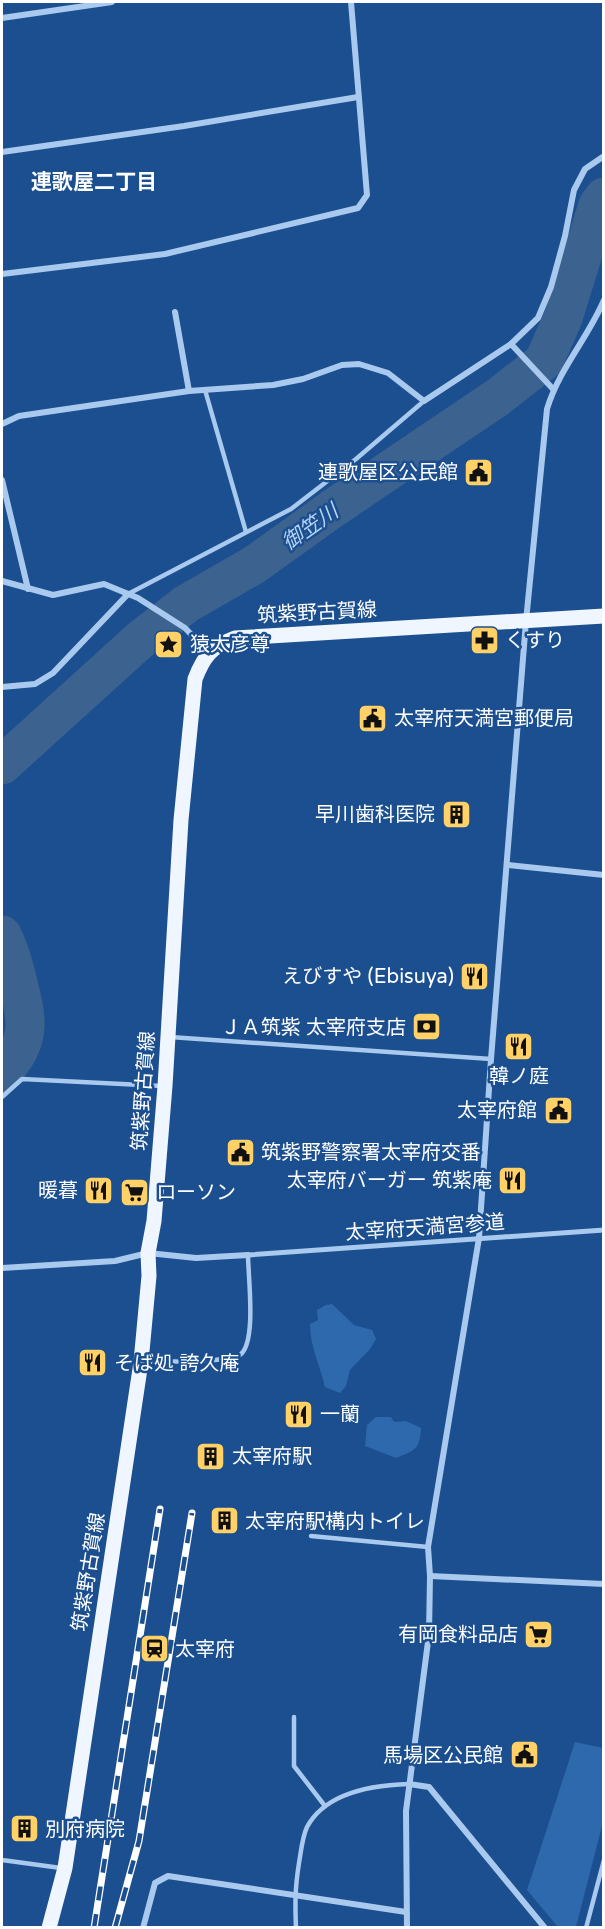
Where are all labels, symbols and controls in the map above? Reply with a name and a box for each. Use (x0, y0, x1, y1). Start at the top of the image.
district label: 連歌屋二丁目 (31, 170, 157, 195)
public building icon: 連歌屋区公民館 (463, 456, 495, 488)
place label: 連歌屋区公民館 (318, 461, 458, 485)
water label: 御笠川 (277, 498, 345, 556)
street label: 筑紫野古賀線 (257, 598, 378, 628)
pharmacy icon: くすり (468, 624, 500, 656)
place icon: 猿太彦尊 (153, 628, 185, 660)
place label: くすり (505, 629, 565, 653)
place label: 猿太彦尊 (190, 633, 270, 657)
public building icon: 太宰府天満宮郵便局 (357, 702, 389, 734)
place label: 太宰府天満宮郵便局 (394, 707, 574, 731)
building icon: 早川歯科医院 (440, 798, 472, 830)
place label: 早川歯科医院 (315, 803, 435, 827)
restaurant icon: えびすや (Ebisuya) (459, 960, 491, 992)
place label: えびすや (Ebisuya) (282, 965, 454, 989)
bank icon: ＪＡ筑紫 太宰府支店 (411, 1011, 443, 1043)
place label: ＪＡ筑紫 太宰府支店 (221, 1016, 406, 1040)
street label: 筑紫野古賀線 (128, 1030, 160, 1152)
restaurant icon: 韓ノ庭 (503, 1030, 535, 1062)
place label: 韓ノ庭 (489, 1065, 549, 1089)
public building icon: 太宰府館 (542, 1094, 574, 1126)
place label: 太宰府館 (457, 1099, 537, 1123)
public building icon: 筑紫野警察署太宰府交番 (224, 1136, 256, 1168)
place label: 筑紫野警察署太宰府交番 (261, 1141, 481, 1165)
restaurant icon: 太宰府バーガー 筑紫庵 (497, 1164, 529, 1196)
place label: 太宰府バーガー 筑紫庵 (287, 1169, 492, 1193)
restaurant icon: 暖暮 (83, 1174, 115, 1206)
supermarket icon: ローソン (119, 1176, 151, 1208)
place label: 暖暮 (38, 1179, 78, 1203)
place label: ローソン (156, 1181, 236, 1205)
street label: 太宰府天満宮参道 (344, 1210, 506, 1246)
restaurant icon: そば処 誇久庵 (77, 1347, 109, 1379)
place label: そば処 誇久庵 (114, 1352, 239, 1376)
restaurant icon: 一蘭 (283, 1398, 315, 1430)
place label: 一蘭 (320, 1403, 360, 1427)
building icon: 太宰府駅 (195, 1440, 227, 1472)
place label: 太宰府駅 (232, 1445, 312, 1469)
building icon: 太宰府駅構内トイレ (208, 1505, 240, 1537)
place label: 太宰府駅構内トイレ (245, 1510, 425, 1534)
street label: 筑紫野古賀線 (68, 1511, 110, 1633)
supermarket icon: 有岡食料品店 (523, 1618, 555, 1650)
place label: 有岡食料品店 (398, 1623, 518, 1647)
station icon: 太宰府 (138, 1633, 170, 1665)
place label: 太宰府 (175, 1638, 235, 1662)
public building icon: 馬場区公民館 (508, 1739, 540, 1771)
place label: 馬場区公民館 (383, 1744, 503, 1768)
building icon: 別府病院 (8, 1813, 40, 1845)
place label: 別府病院 (45, 1818, 125, 1842)

